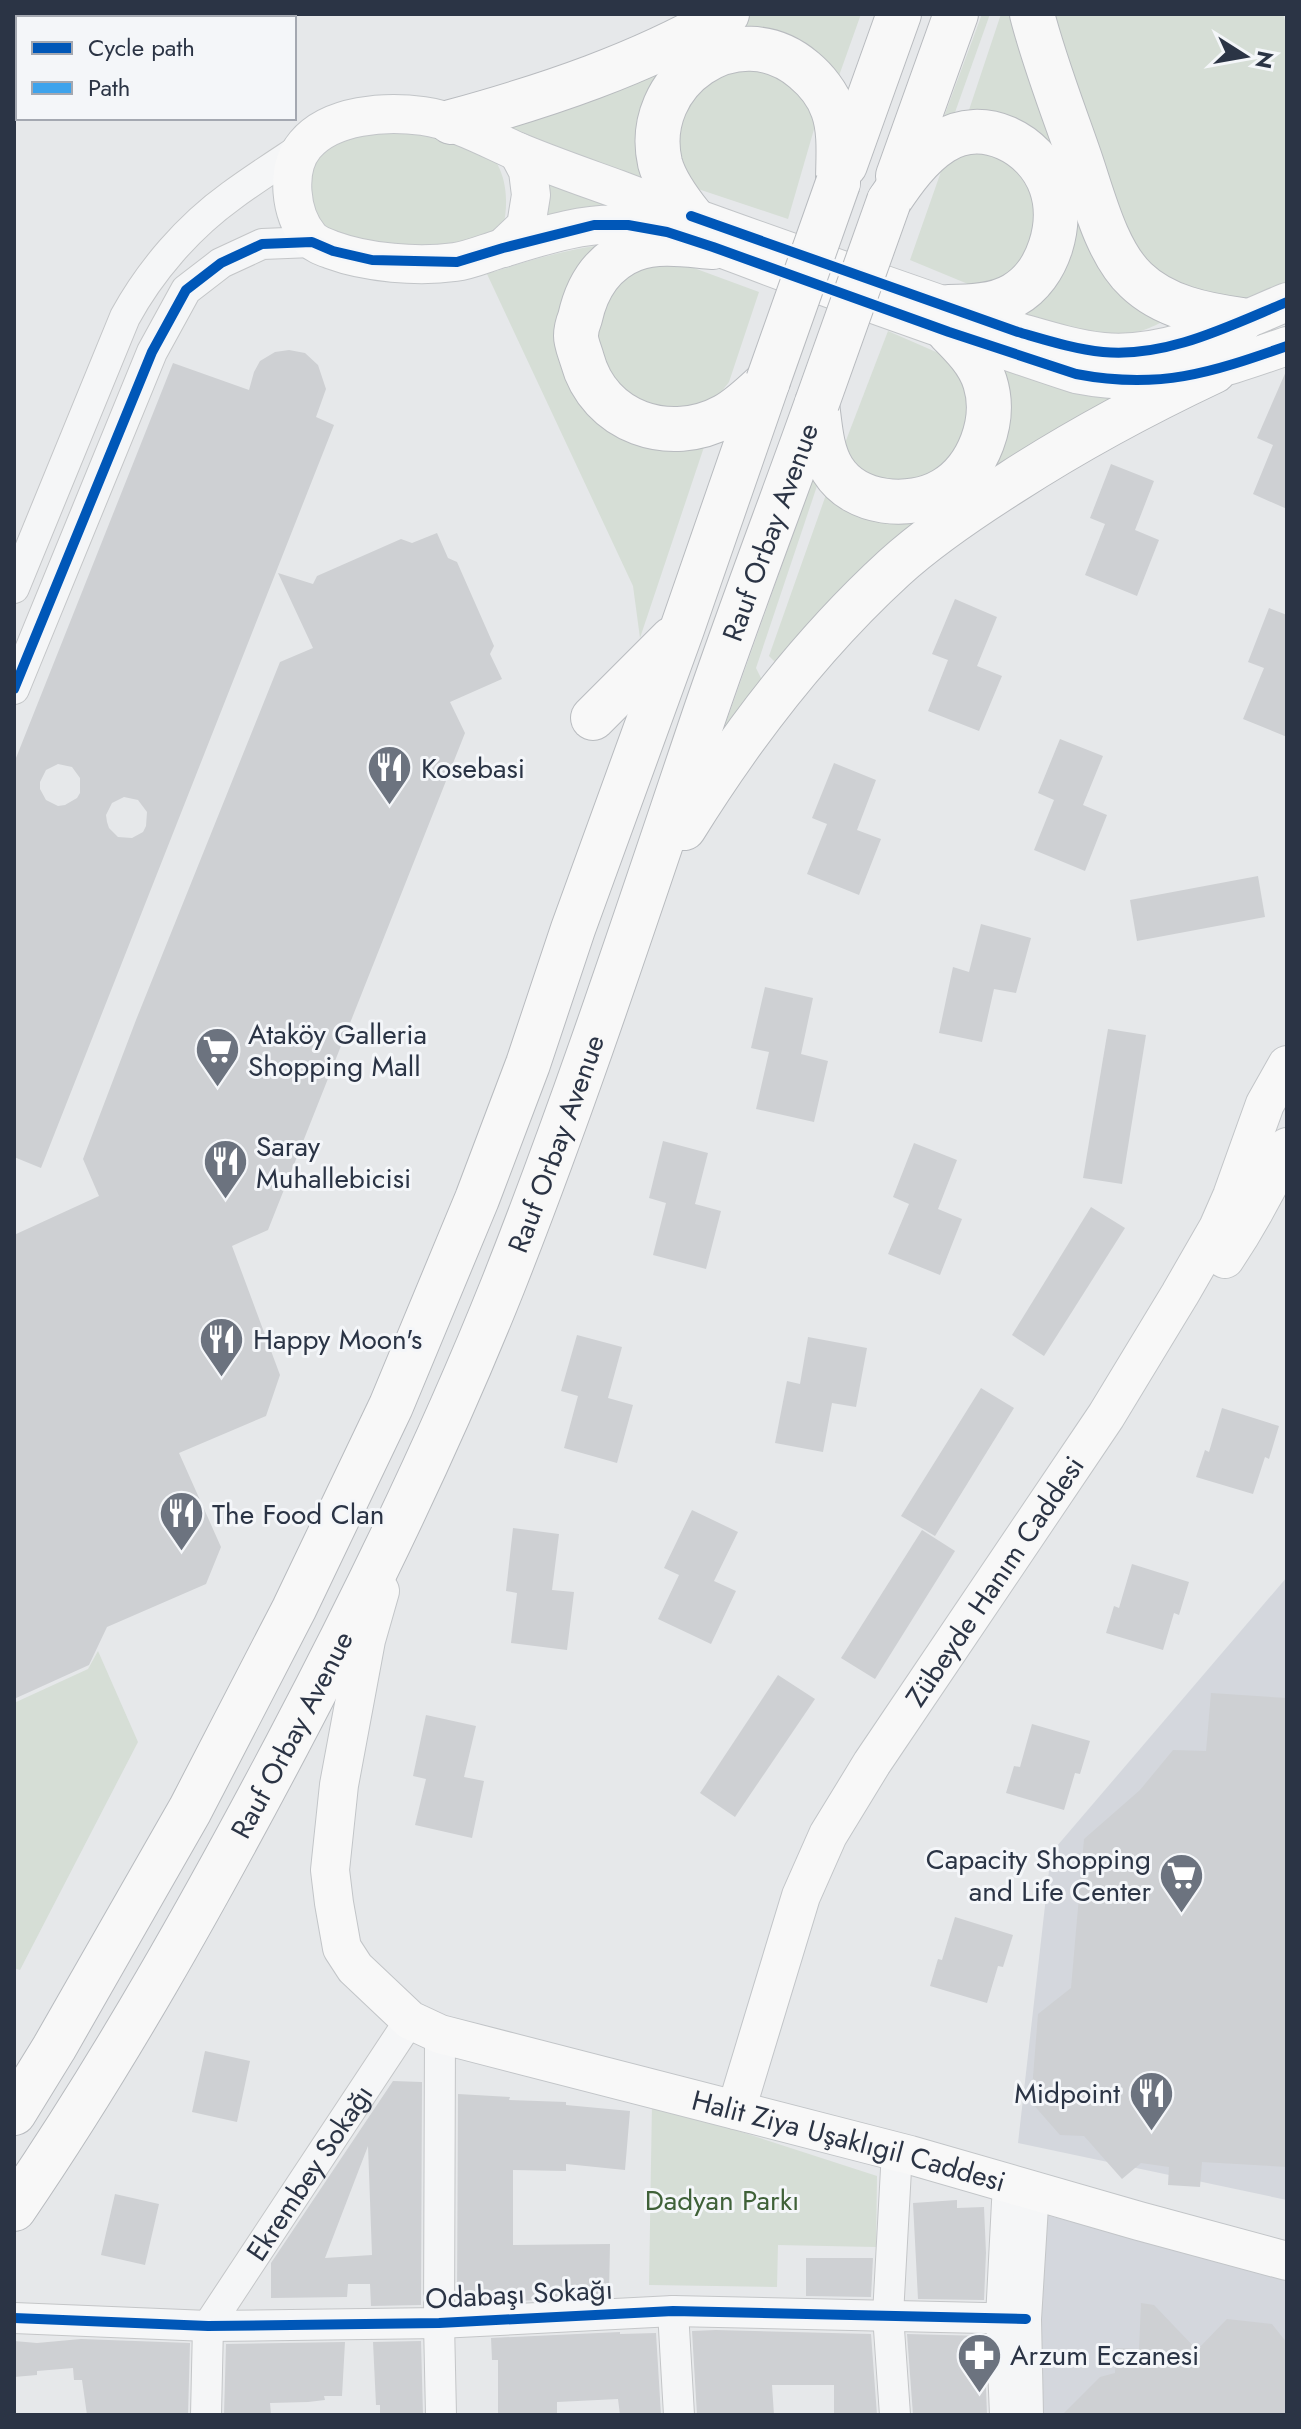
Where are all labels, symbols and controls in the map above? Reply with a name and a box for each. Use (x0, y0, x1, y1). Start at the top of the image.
legend (16, 16, 296, 120)
north arrow (1205, 16, 1285, 96)
text: Cycle path (88, 30, 195, 65)
text: N (1247, 48, 1282, 71)
text: Path (88, 70, 130, 105)
street label: Rauf Orbay Avenue (711, 417, 829, 647)
restaurant icon: Kosebasi (366, 744, 414, 807)
place label: Kosebasi (421, 748, 525, 789)
place label: Ataköy Galleria Shopping Mall (248, 1014, 427, 1087)
supermarket icon: Ataköy Galleria Shopping Mall (193, 1026, 241, 1089)
street label: Rauf Orbay Avenue (497, 1029, 615, 1259)
place label: Saray Muhallebicisi (256, 1126, 411, 1199)
restaurant icon: Saray Muhallebicisi (201, 1138, 249, 1201)
restaurant icon: Happy Moon's (198, 1315, 246, 1378)
place label: Happy Moon's (253, 1319, 422, 1360)
street label: Zübeyde Hanım Caddesi (895, 1448, 1094, 1715)
restaurant icon: The Food Clan (157, 1490, 205, 1553)
place label: The Food Clan (212, 1494, 384, 1535)
street label: Rauf Orbay Avenue (220, 1624, 363, 1846)
place label: Capacity Shopping and Life Center (926, 1839, 1151, 1912)
supermarket icon: Capacity Shopping and Life Center (1158, 1851, 1206, 1914)
restaurant icon: Midpoint (1127, 2069, 1175, 2132)
place label: Midpoint (1014, 2073, 1120, 2114)
street label: Ekrembey Sokağı (236, 2076, 383, 2269)
street label: Halit Ziya Uşaklıgil Caddesi (688, 2079, 1011, 2202)
park label: Dadyan Parkı (645, 2180, 799, 2221)
street label: Odabaşı Sokağı (424, 2269, 614, 2319)
pharmacy icon: Arzum Eczanesi (955, 2331, 1003, 2394)
place label: Arzum Eczanesi (1010, 2335, 1199, 2376)

